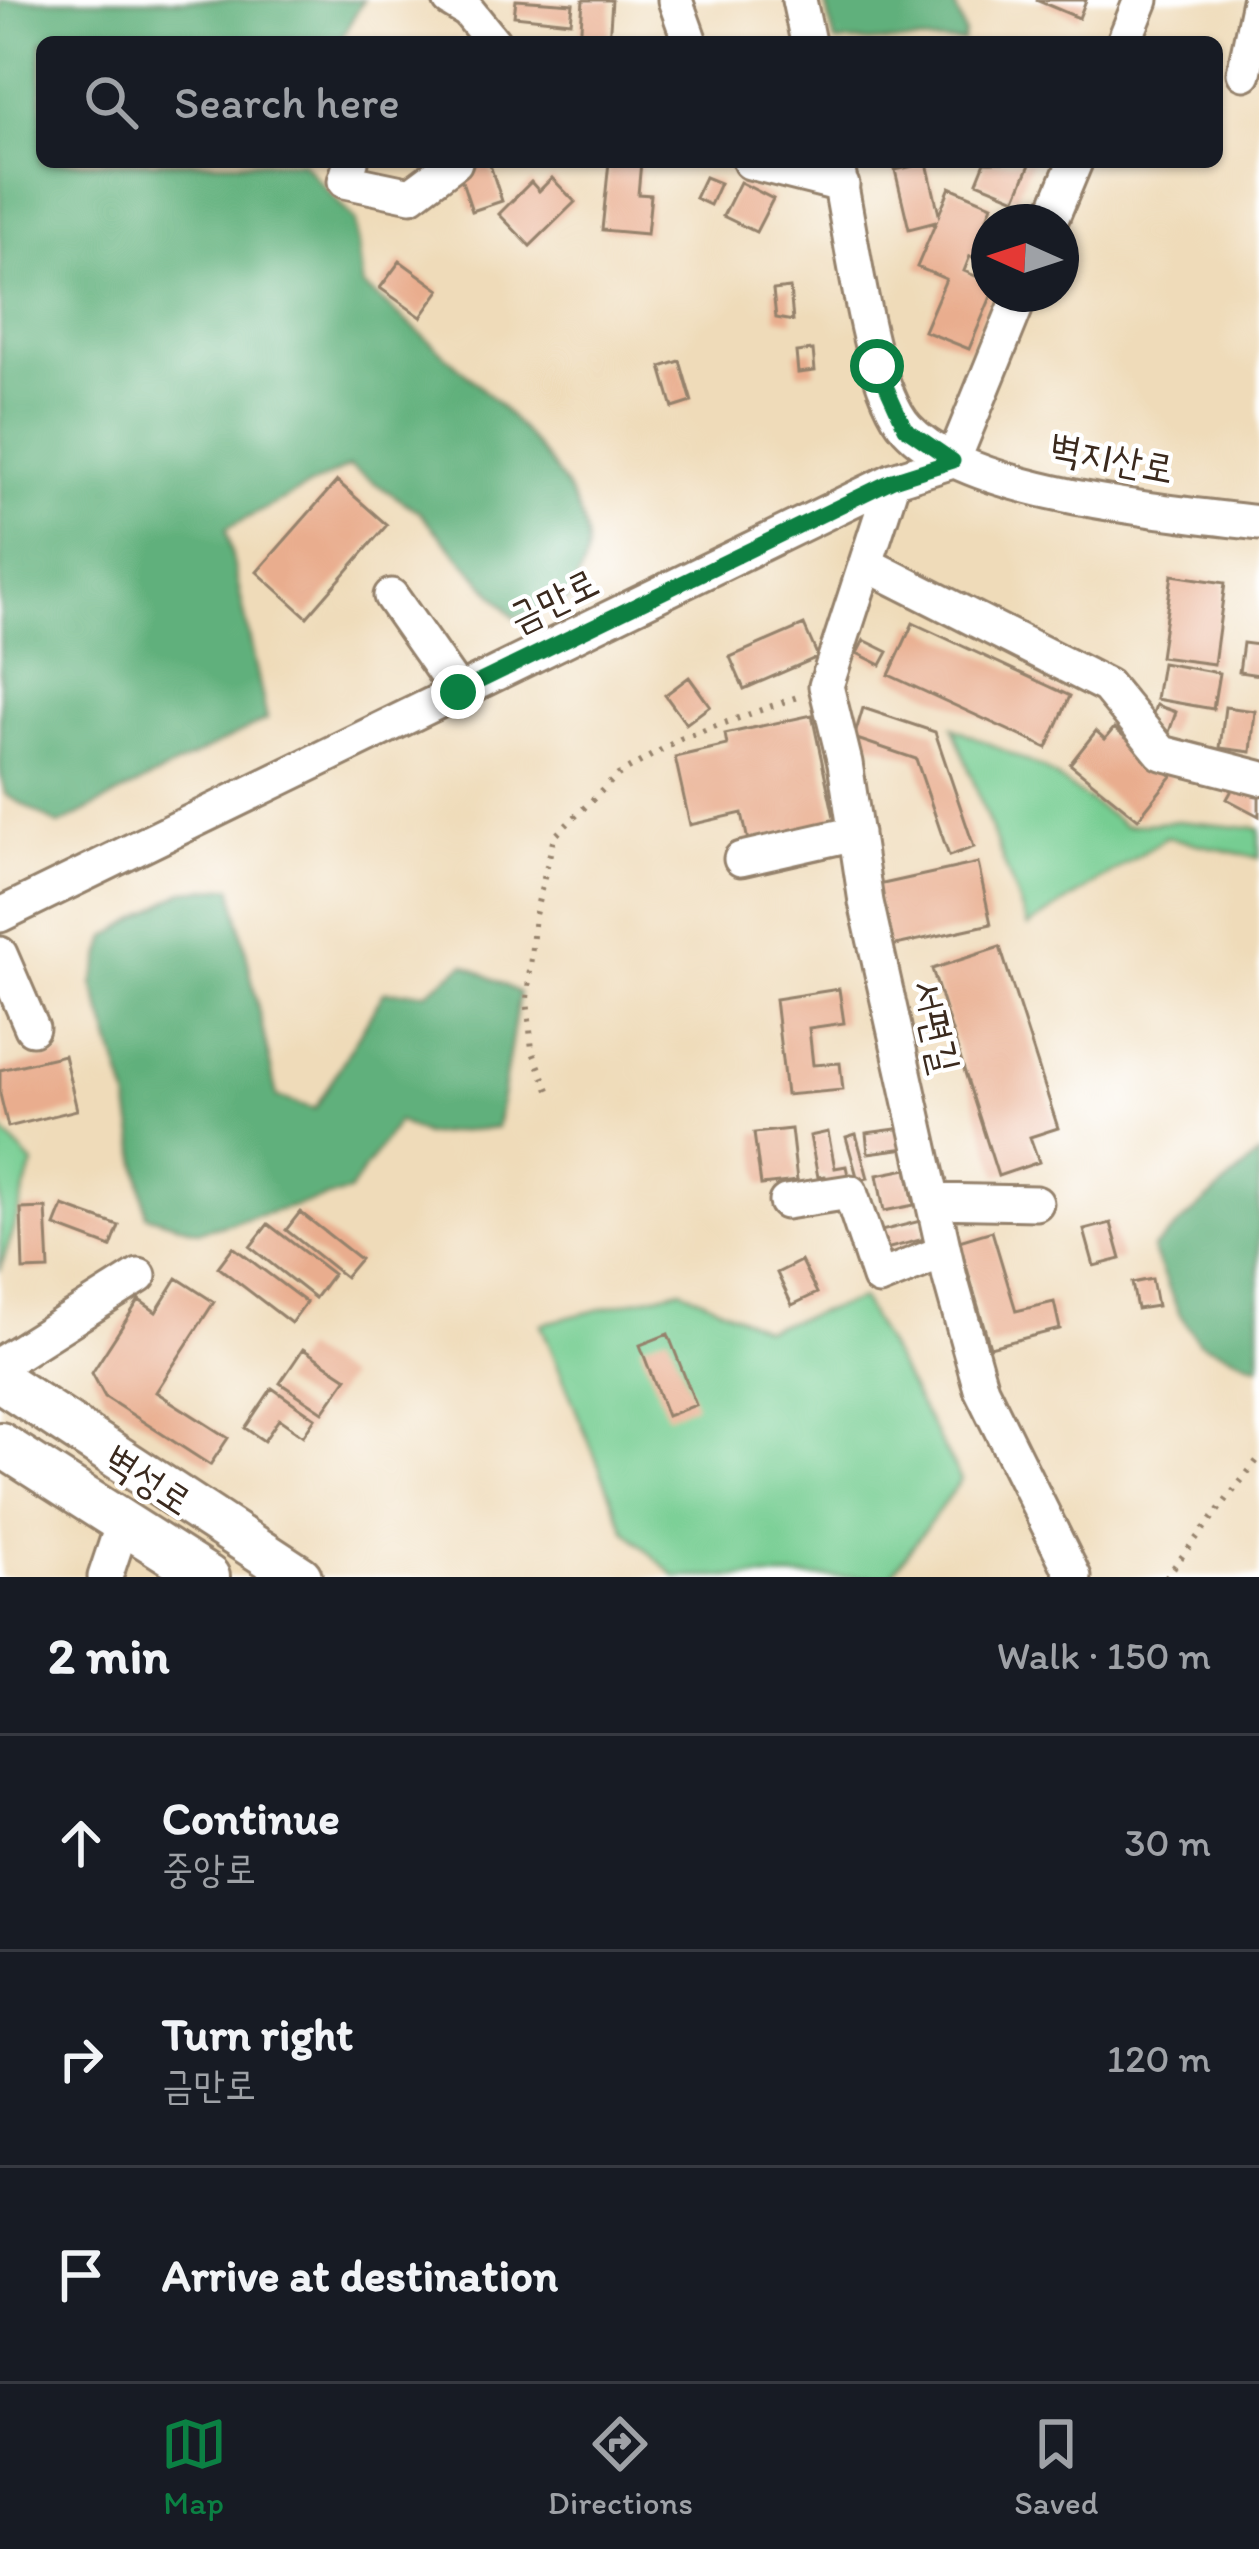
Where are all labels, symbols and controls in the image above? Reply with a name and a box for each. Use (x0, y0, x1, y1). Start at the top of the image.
search box (36, 36, 1223, 168)
icon: search (78, 69, 144, 135)
text: Search here (174, 75, 400, 129)
north arrow (971, 204, 1079, 312)
route start (850, 339, 904, 393)
street label: 벽지산로 (1046, 422, 1178, 493)
street label: 금만로 (501, 558, 606, 641)
route end (431, 665, 485, 719)
street label: 서편길 (903, 975, 970, 1077)
street label: 벽성로 (96, 1434, 201, 1525)
text: 2 min (48, 1625, 169, 1686)
text: Walk · 150 m (997, 1632, 1211, 1679)
text: Continue (162, 1791, 340, 1845)
icon: ahead (48, 1810, 114, 1876)
text: 30 m (1124, 1819, 1211, 1866)
text: 중앙로 (162, 1845, 256, 1892)
text: Turn right (162, 2007, 353, 2061)
icon: right (48, 2026, 114, 2092)
text: 120 m (1107, 2035, 1211, 2082)
text: 금만로 (162, 2061, 256, 2108)
icon: arrive (48, 2242, 114, 2308)
text: Arrive at destination (162, 2248, 558, 2302)
tab: Map (161, 2411, 227, 2522)
tab: Directions (548, 2411, 693, 2522)
tab: Saved (1014, 2411, 1098, 2522)

